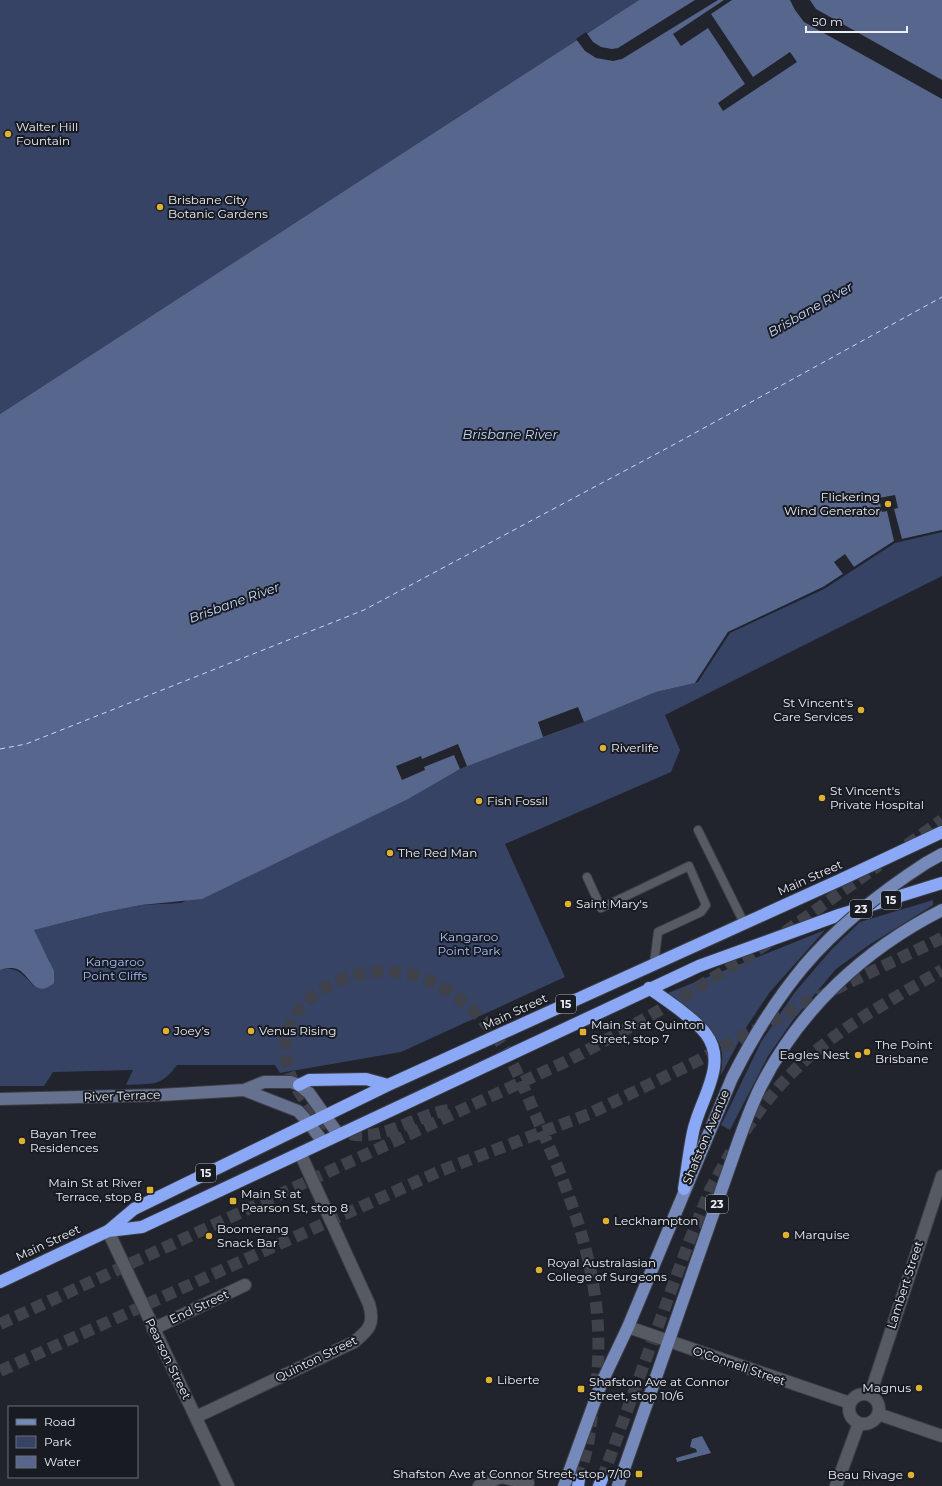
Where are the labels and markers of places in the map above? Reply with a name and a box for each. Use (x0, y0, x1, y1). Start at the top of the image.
place label: Walter Hill Fountain (16, 119, 78, 148)
marker: Walter Hill Fountain (3, 129, 13, 139)
place label: Brisbane City Botanic Gardens (168, 192, 268, 221)
marker: Brisbane City Botanic Gardens (155, 202, 165, 212)
place label: Flickering Wind Generator (784, 489, 880, 518)
marker: Flickering Wind Generator (883, 499, 893, 509)
place label: St Vincent's Care Services (773, 695, 853, 724)
marker: St Vincent's Care Services (856, 705, 866, 715)
place label: Riverlife (611, 740, 659, 755)
marker: Riverlife (598, 743, 608, 753)
place label: St Vincent's Private Hospital (830, 783, 924, 812)
place label: Fish Fossil (487, 793, 548, 808)
marker: St Vincent's Private Hospital (817, 793, 827, 803)
marker: Fish Fossil (474, 796, 484, 806)
place label: The Red Man (398, 845, 477, 860)
marker: The Red Man (385, 848, 395, 858)
place label: Saint Mary's (576, 896, 648, 911)
marker: Saint Mary's (563, 899, 573, 909)
place label: Main St at Quinton Street, stop 7 (591, 1017, 704, 1046)
place label: Joey’s (173, 1023, 210, 1038)
place label: Venus Rising (259, 1023, 336, 1038)
marker: Joey’s (161, 1026, 171, 1036)
marker: Venus Rising (246, 1026, 256, 1036)
marker: Main St at Quinton Street, stop 7 (578, 1027, 588, 1037)
place label: The Point Brisbane (875, 1037, 933, 1066)
place label: Eagles Nest (780, 1047, 850, 1062)
marker: The Point Brisbane (862, 1047, 872, 1057)
marker: Eagles Nest (853, 1050, 863, 1060)
place label: Bayan Tree Residences (30, 1126, 98, 1155)
marker: Bayan Tree Residences (17, 1136, 27, 1146)
place label: Main St at River Terrace, stop 8 (48, 1175, 142, 1204)
marker: Main St at River Terrace, stop 8 (145, 1185, 155, 1195)
place label: Main St at Pearson St, stop 8 (241, 1186, 348, 1215)
marker: Main St at Pearson St, stop 8 (228, 1196, 238, 1206)
place label: Leckhampton (614, 1213, 698, 1228)
marker: Leckhampton (601, 1216, 611, 1226)
place label: Boomerang Snack Bar (217, 1221, 289, 1250)
place label: Marquise (794, 1227, 850, 1242)
marker: Marquise (781, 1230, 791, 1240)
marker: Boomerang Snack Bar (204, 1231, 214, 1241)
place label: Royal Australasian College of Surgeons (547, 1255, 667, 1284)
marker: Royal Australasian College of Surgeons (534, 1265, 544, 1275)
place label: Liberte (497, 1372, 540, 1387)
place label: Shafston Ave at Connor Street, stop 10/6 (589, 1374, 730, 1403)
marker: Liberte (484, 1375, 494, 1385)
place label: Magnus (862, 1380, 911, 1395)
marker: Magnus (914, 1383, 924, 1393)
marker: Shafston Ave at Connor Street, stop 10/6 (576, 1384, 586, 1394)
place label: Shafston Ave at Connor Street, stop 7/10 (393, 1466, 631, 1481)
place label: Beau Rivage (828, 1467, 903, 1482)
marker: Shafston Ave at Connor Street, stop 7/10 (634, 1469, 644, 1479)
marker: Beau Rivage (906, 1470, 916, 1480)

